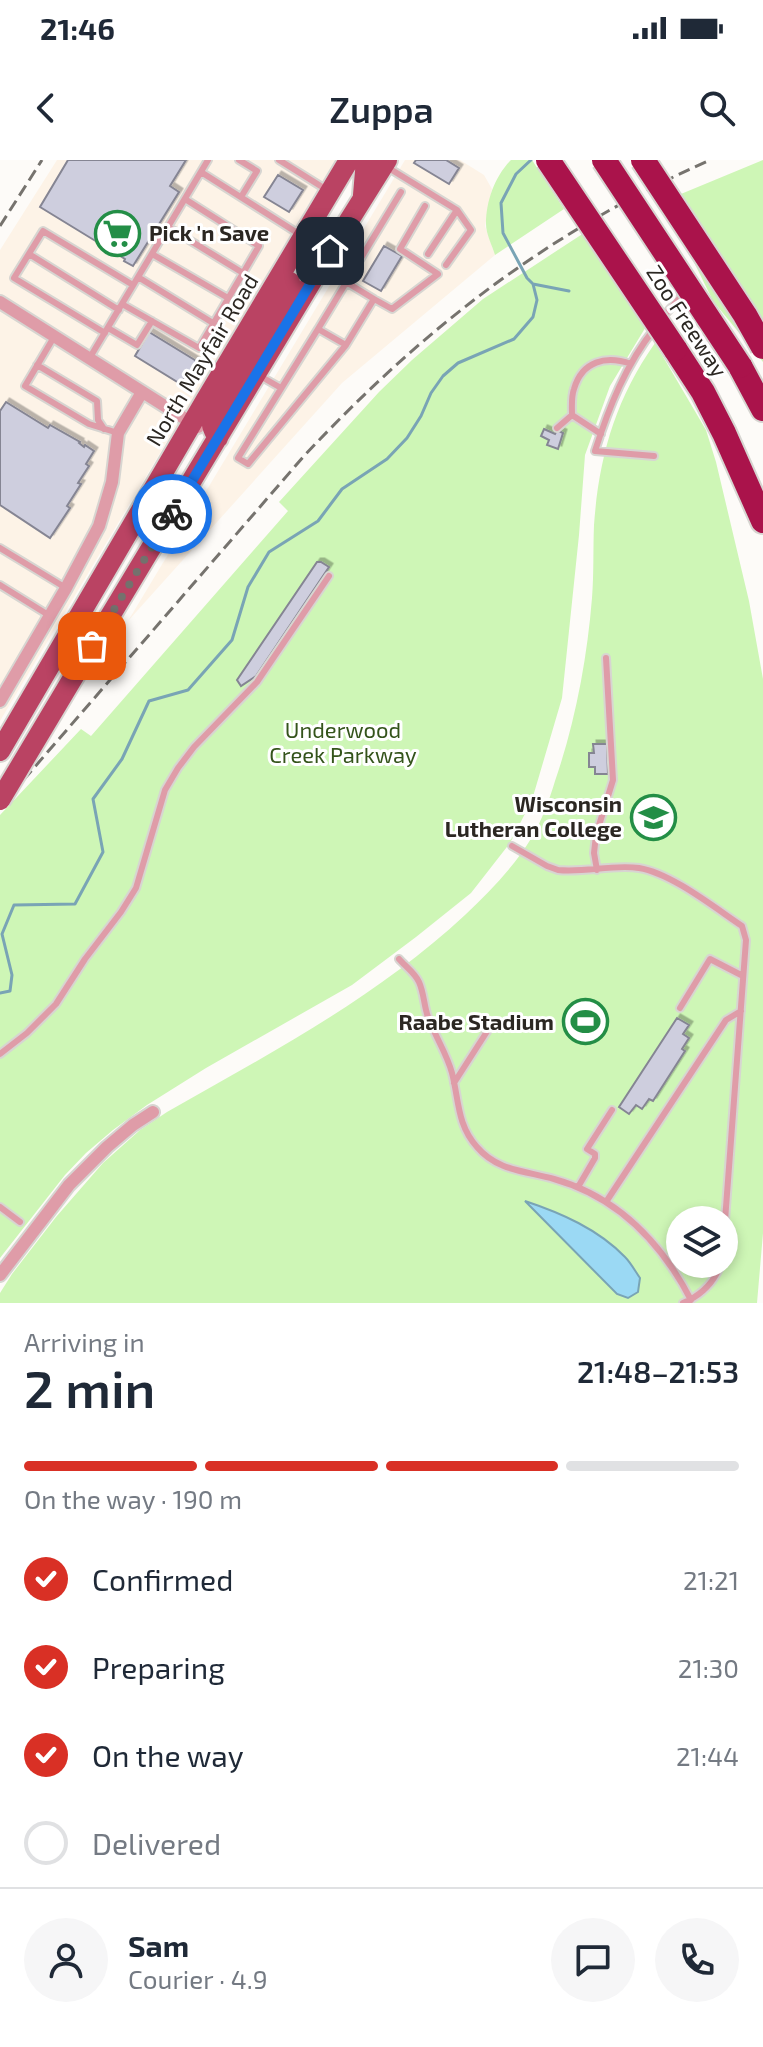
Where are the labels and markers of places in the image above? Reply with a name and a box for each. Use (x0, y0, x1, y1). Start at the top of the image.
supermarket icon: Pick 'n Save (94, 209, 142, 257)
pin (296, 217, 364, 285)
place label: Pick 'n Save (149, 219, 269, 245)
pin (58, 612, 126, 680)
place label: Wisconsin Lutheran College (445, 790, 622, 841)
school or university icon: Wisconsin Lutheran College (629, 793, 677, 841)
sports icon: Raabe Stadium (561, 998, 609, 1046)
place label: Raabe Stadium (398, 1008, 554, 1034)

